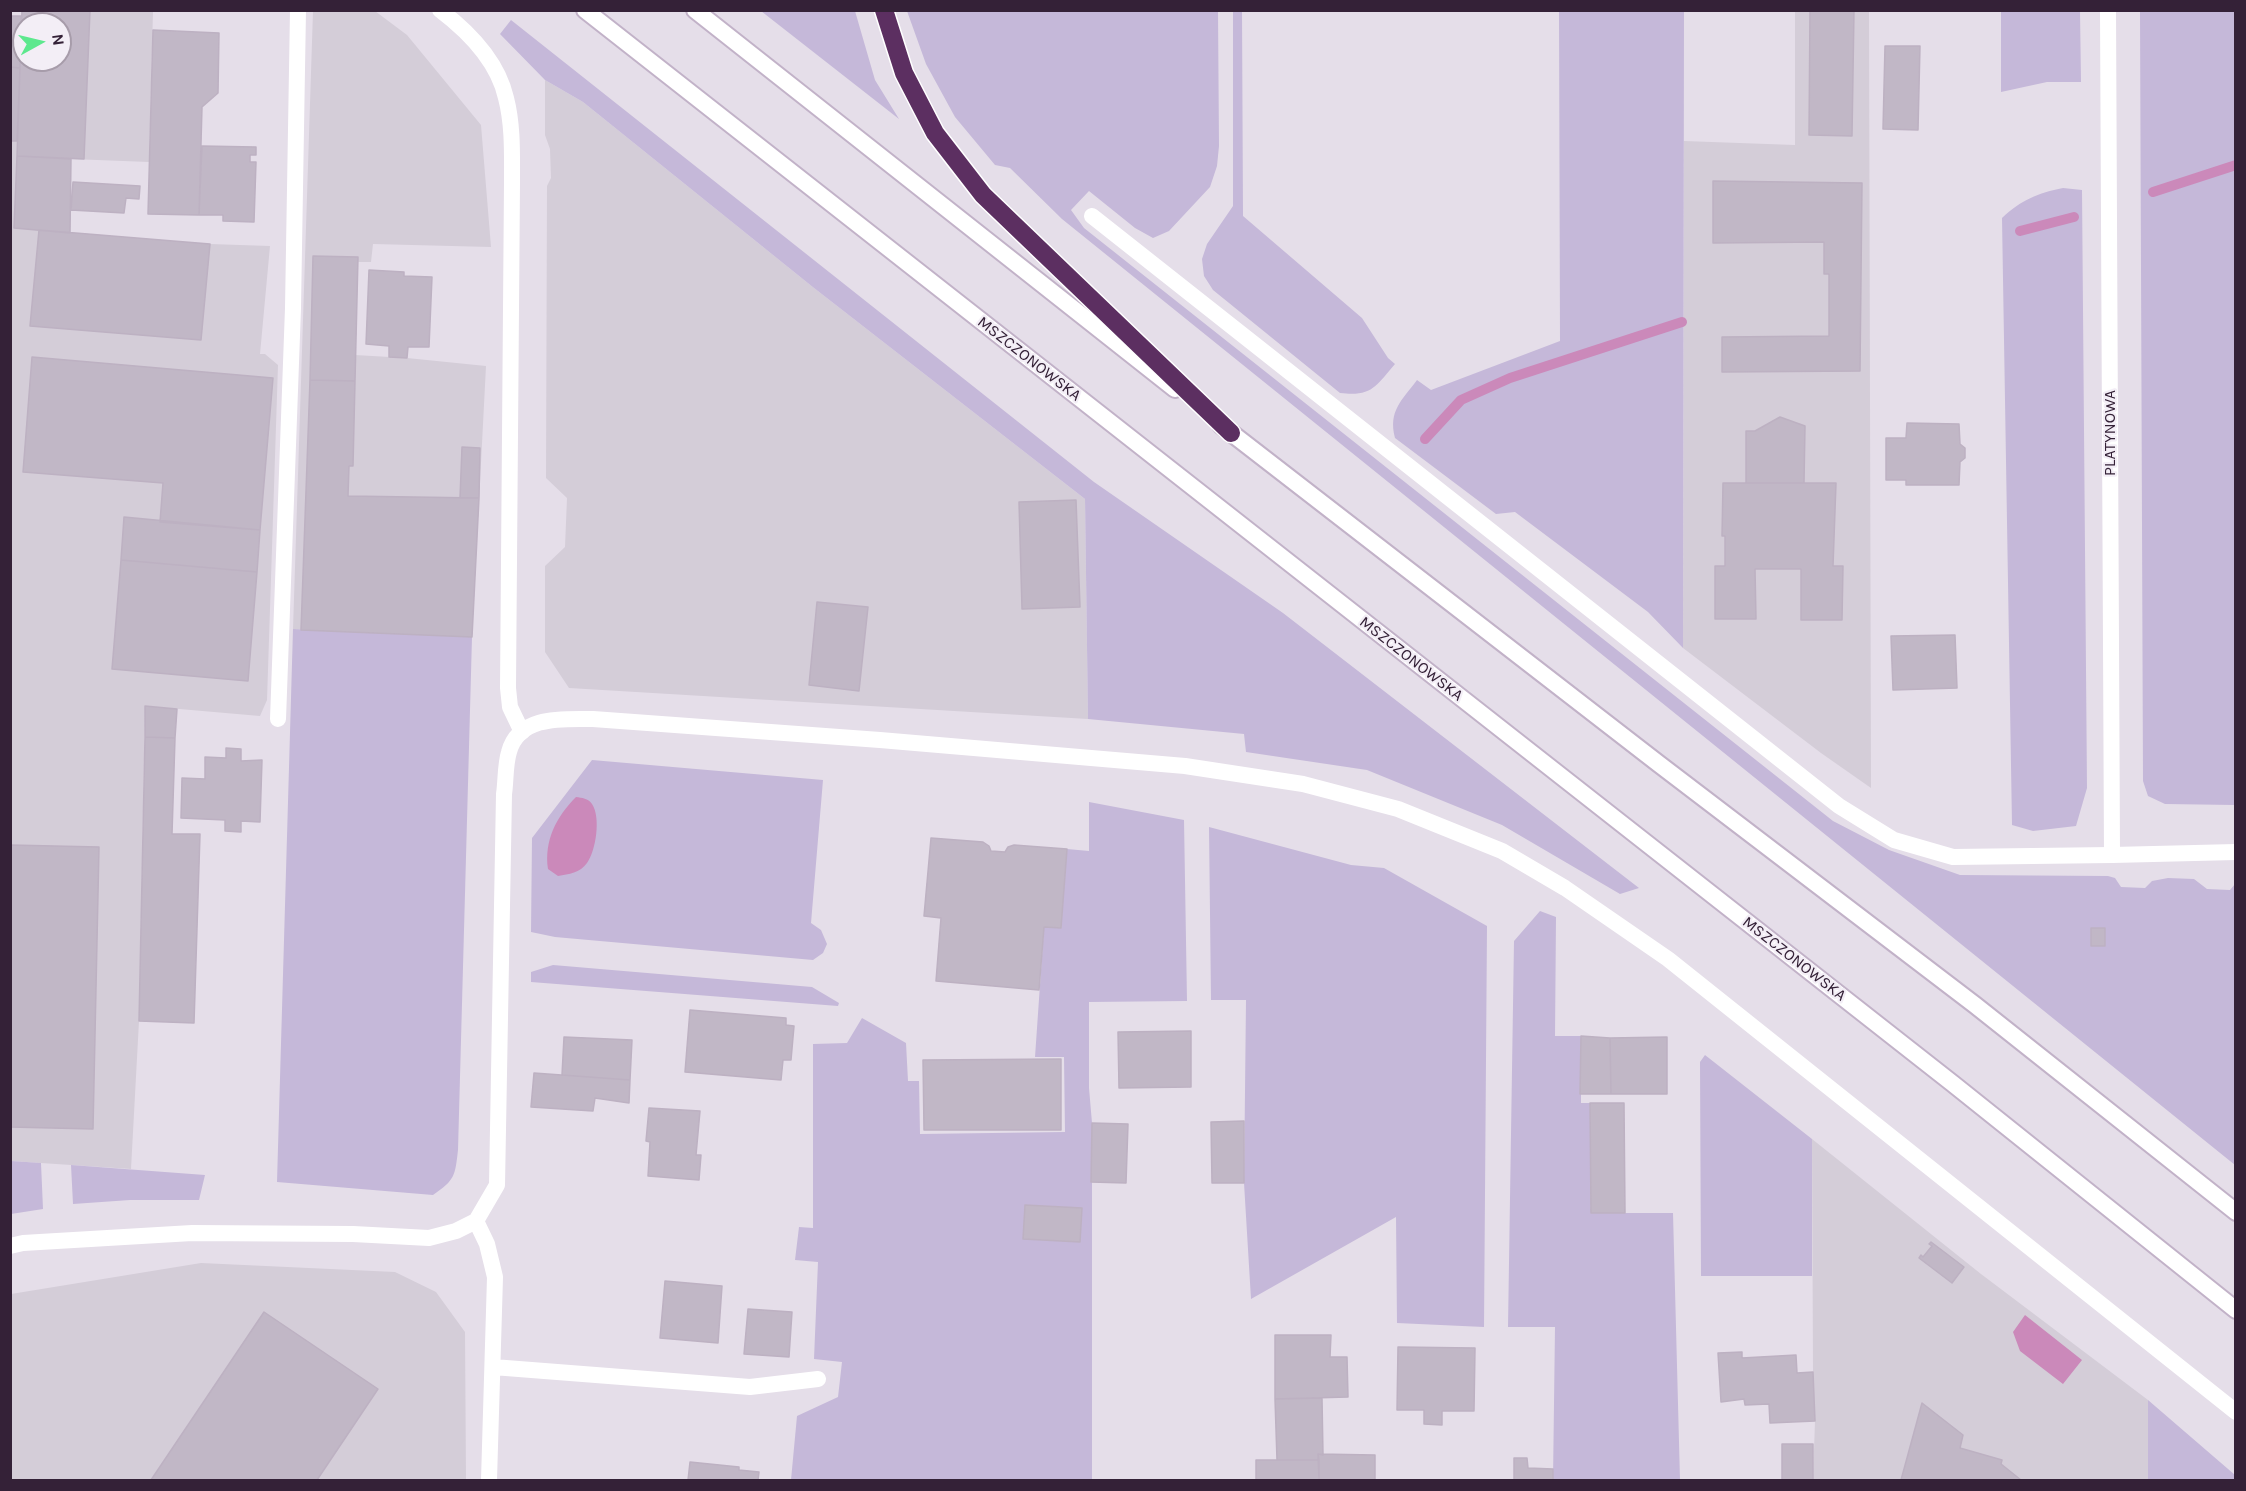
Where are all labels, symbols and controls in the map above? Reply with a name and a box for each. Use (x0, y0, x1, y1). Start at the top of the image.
north arrow (12, 12, 72, 72)
text: N (48, 33, 69, 47)
street label: MSZCZONOWSKA (973, 313, 1085, 405)
street label: PLATYNOWA (2100, 390, 2120, 476)
street label: MSZCZONOWSKA (1355, 613, 1467, 705)
street label: MSZCZONOWSKA (1738, 913, 1850, 1005)

